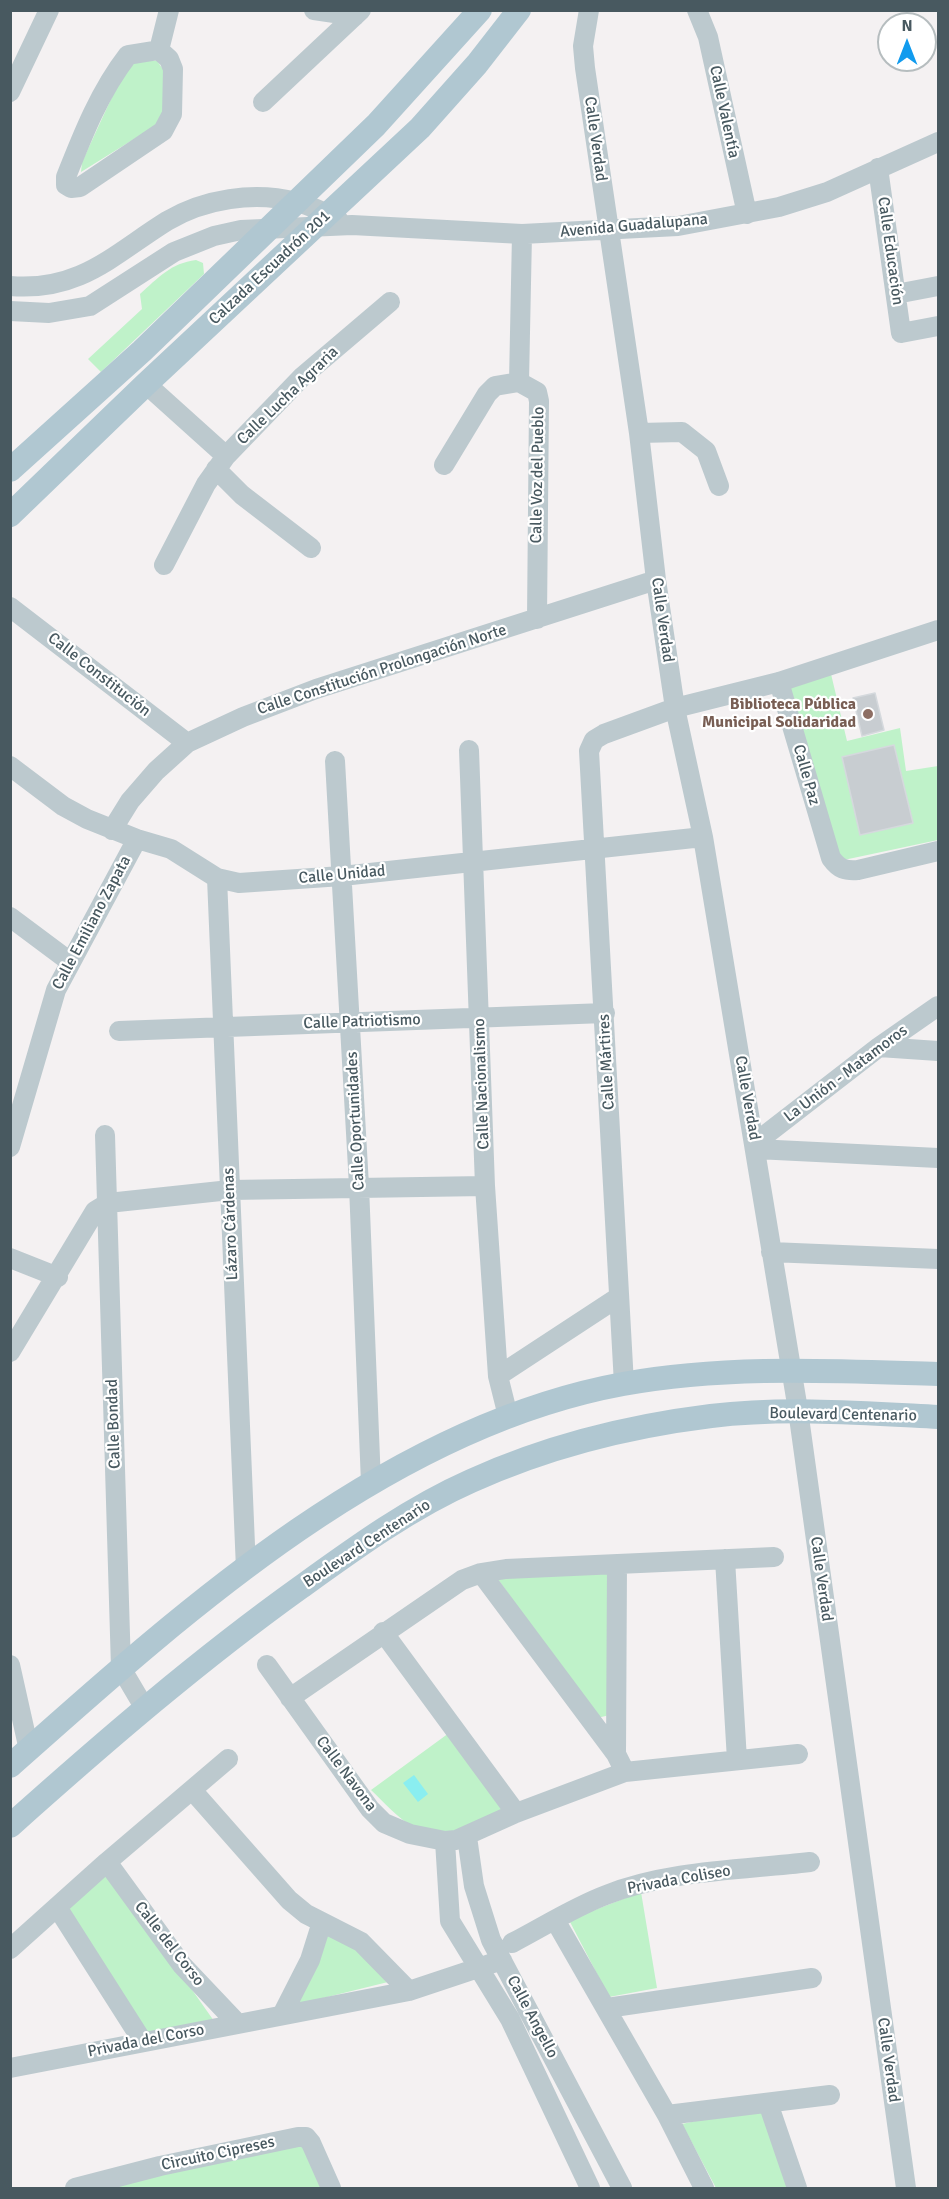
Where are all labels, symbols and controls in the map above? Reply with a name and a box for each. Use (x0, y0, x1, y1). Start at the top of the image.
north arrow (877, 12, 937, 72)
text: N (901, 16, 913, 36)
street label: Calle Valentía (705, 64, 743, 160)
street label: Calle Verdad (580, 95, 610, 183)
street label: Calle Educación (873, 196, 907, 306)
street label: Calzada Escuadrón 201 (205, 207, 335, 329)
street label: Avenida Guadalupana (559, 210, 709, 242)
street label: Calle Lucha Agraria (233, 343, 343, 449)
street label: Calle Voz del Pueblo (527, 406, 549, 544)
street label: Calle Verdad (647, 576, 677, 664)
street label: Calle Constitución Prolongación Norte (255, 621, 509, 719)
street label: Calle Constitución (44, 629, 154, 721)
place label: Biblioteca Pública Municipal Solidaridad (702, 695, 856, 733)
marker: Biblioteca Pública Municipal Solidaridad (861, 707, 875, 721)
street label: Calle Paz (788, 742, 824, 808)
street label: Calle Emiliano Zapata (49, 853, 135, 993)
street label: Calle Unidad (298, 862, 386, 888)
street label: Calle Patriotismo (303, 1010, 421, 1034)
street label: Calle Mártires (595, 1013, 619, 1111)
street label: Calle Nacionalismo (470, 1018, 494, 1150)
street label: La Unión - Matamoros (780, 1021, 912, 1127)
street label: Calle Oportunidades (343, 1051, 369, 1191)
street label: Calle Verdad (730, 1054, 764, 1142)
street label: Lázaro Cárdenas (219, 1167, 243, 1281)
street label: Calle Bondad (103, 1379, 125, 1469)
street label: Boulevard Centenario (769, 1404, 917, 1426)
street label: Boulevard Centenario (300, 1496, 434, 1592)
street label: Calle Verdad (806, 1535, 836, 1623)
street label: Calle Navona (311, 1733, 381, 1815)
street label: Privada Coliseo (626, 1861, 732, 1899)
street label: Calle del Corso (130, 1898, 208, 1990)
street label: Calle Angello (502, 1972, 562, 2062)
street label: Calle Verdad (873, 2016, 903, 2104)
street label: Privada del Corso (86, 2020, 206, 2062)
street label: Circuito Cipreses (160, 2133, 276, 2175)

